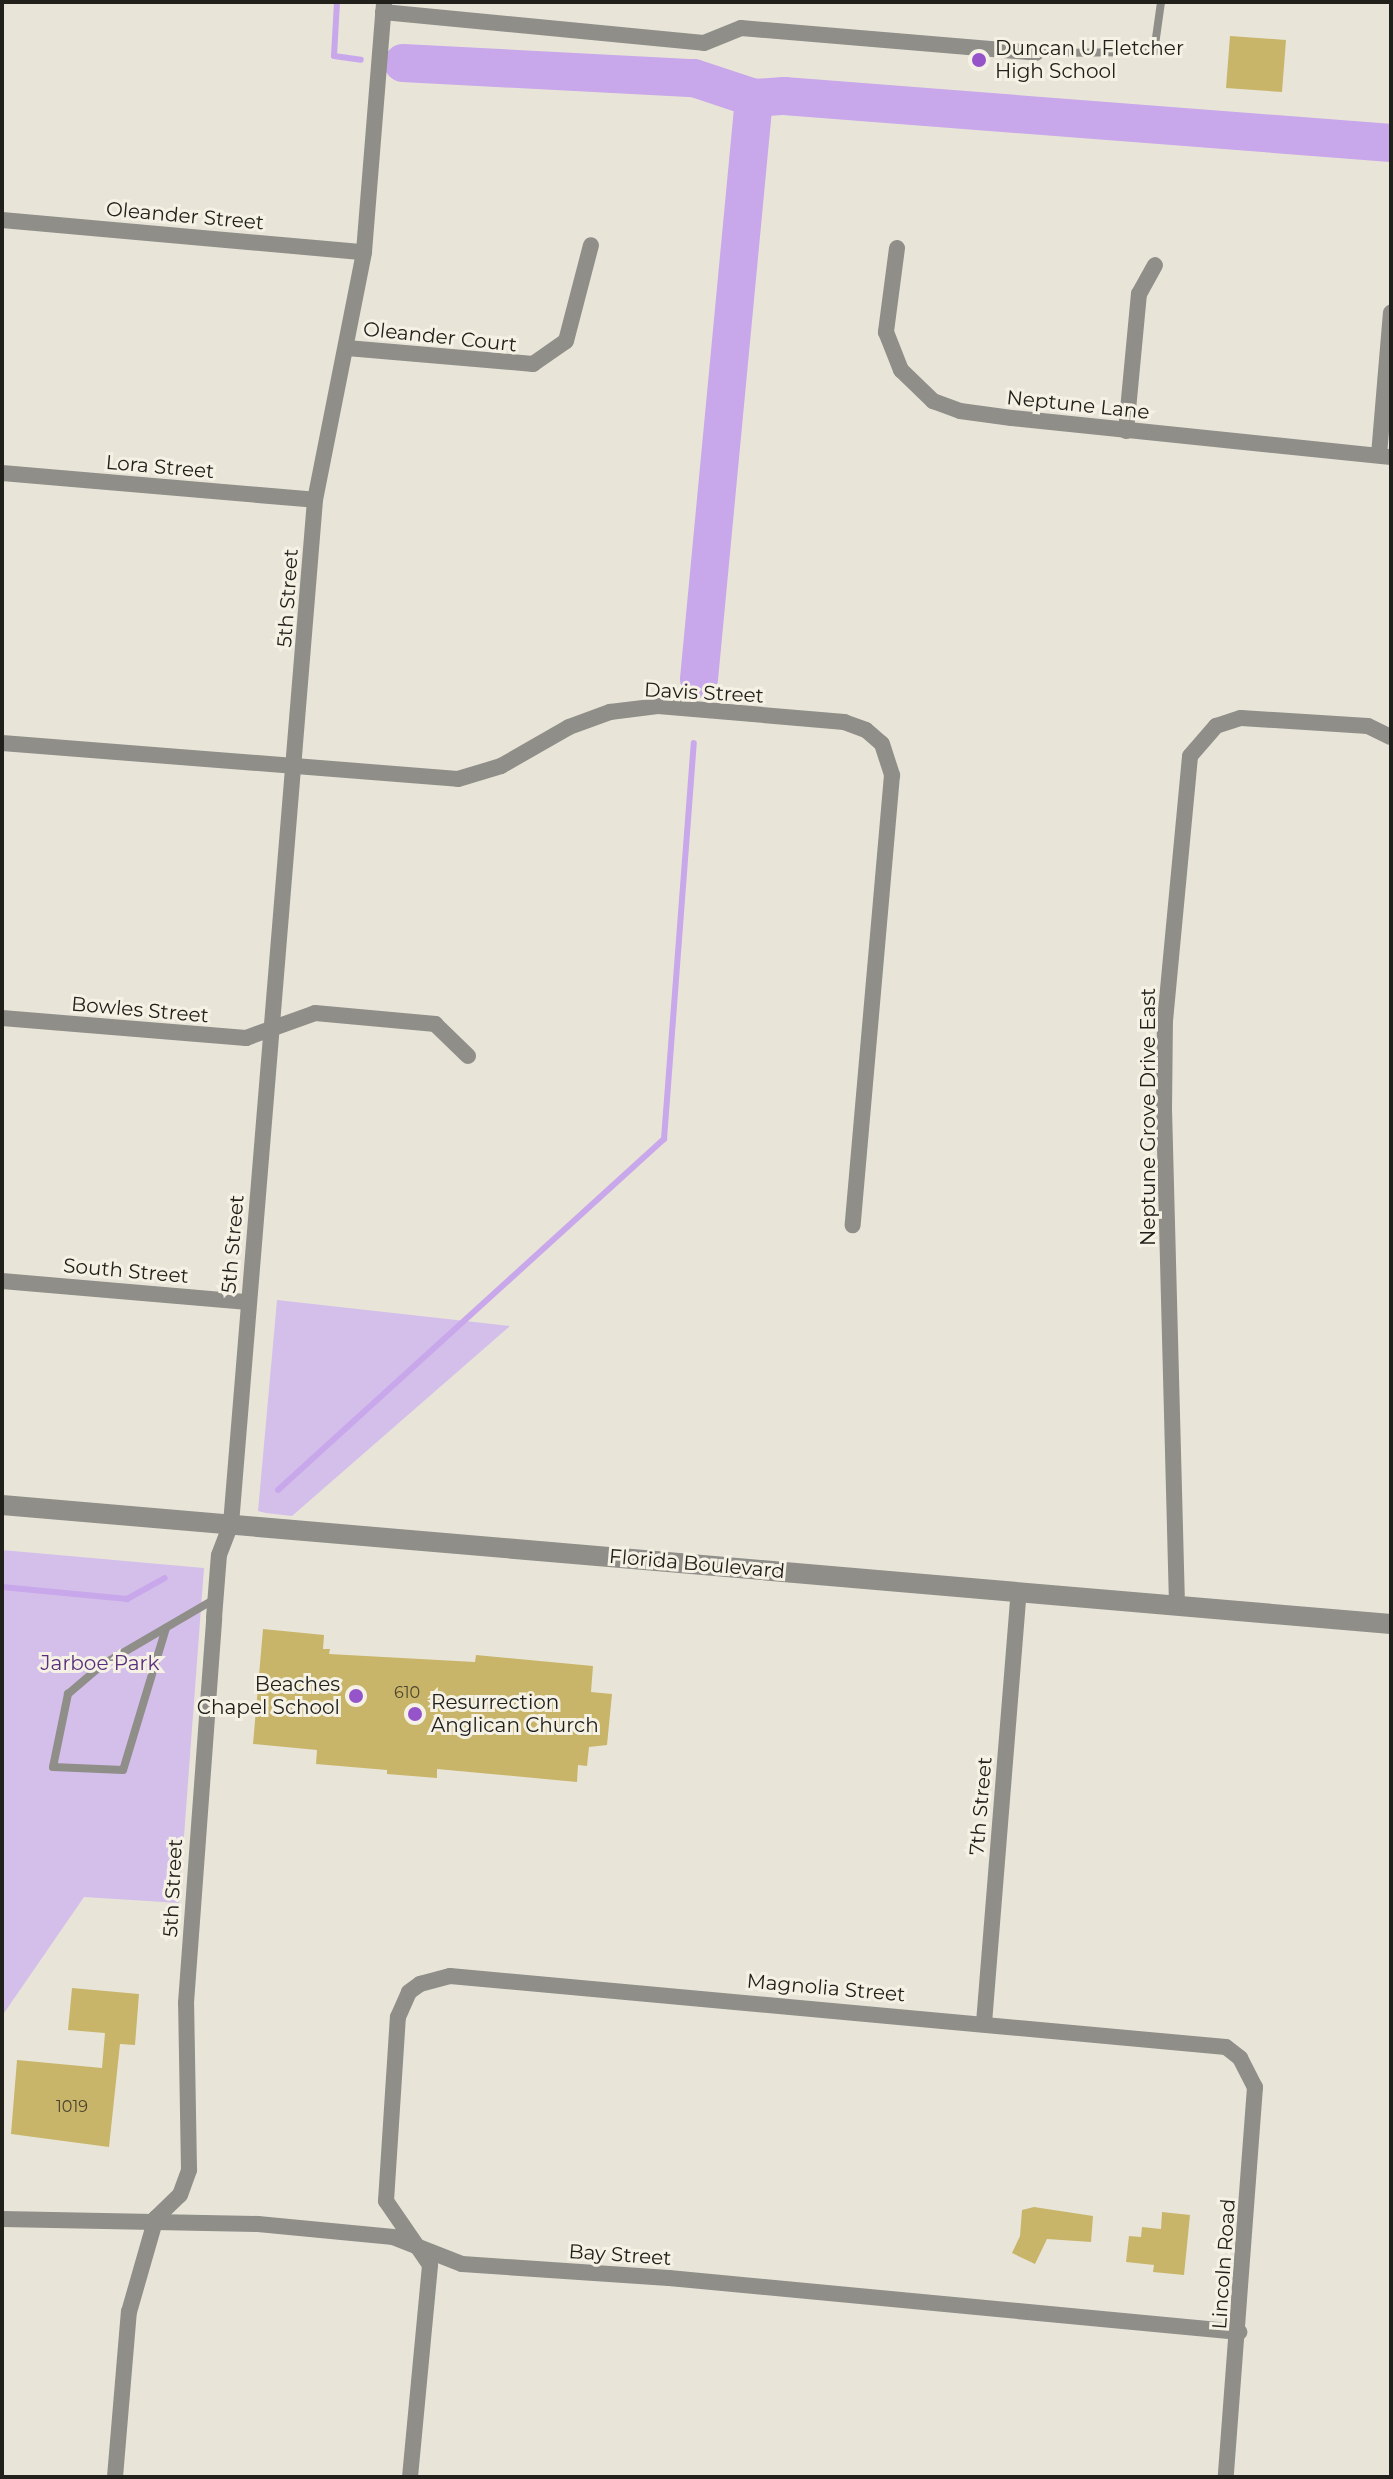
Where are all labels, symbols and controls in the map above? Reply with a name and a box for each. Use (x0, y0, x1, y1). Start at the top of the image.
place label: Duncan U Fletcher High School (995, 36, 1184, 83)
marker: Duncan U Fletcher High School (970, 51, 988, 69)
street label: Oleander Street (105, 197, 265, 235)
street label: Oleander Court (362, 317, 518, 357)
street label: Neptune Lane (1005, 386, 1151, 424)
street label: Lora Street (105, 450, 215, 484)
street label: 5th Street (273, 548, 303, 648)
street label: Davis Street (644, 678, 764, 708)
street label: Neptune Grove Drive East (1136, 988, 1160, 1246)
street label: Bowles Street (70, 992, 210, 1028)
street label: 5th Street (217, 1194, 249, 1294)
street label: South Street (62, 1254, 190, 1288)
street label: Florida Boulevard (608, 1544, 786, 1584)
park label: Jarboe Park (41, 1651, 159, 1675)
place label: Beaches Chapel School (197, 1672, 340, 1719)
house number: 610 (394, 1683, 420, 1703)
marker: Beaches Chapel School (347, 1687, 365, 1705)
place label: Resurrection Anglican Church (431, 1690, 599, 1737)
marker: Resurrection Anglican Church (406, 1705, 424, 1723)
street label: 7th Street (965, 1756, 997, 1856)
street label: 5th Street (158, 1838, 188, 1938)
street label: Magnolia Street (746, 1969, 906, 2007)
house number: 1019 (56, 2097, 88, 2117)
street label: Lincoln Road (1207, 2198, 1241, 2330)
street label: Bay Street (568, 2239, 672, 2271)

